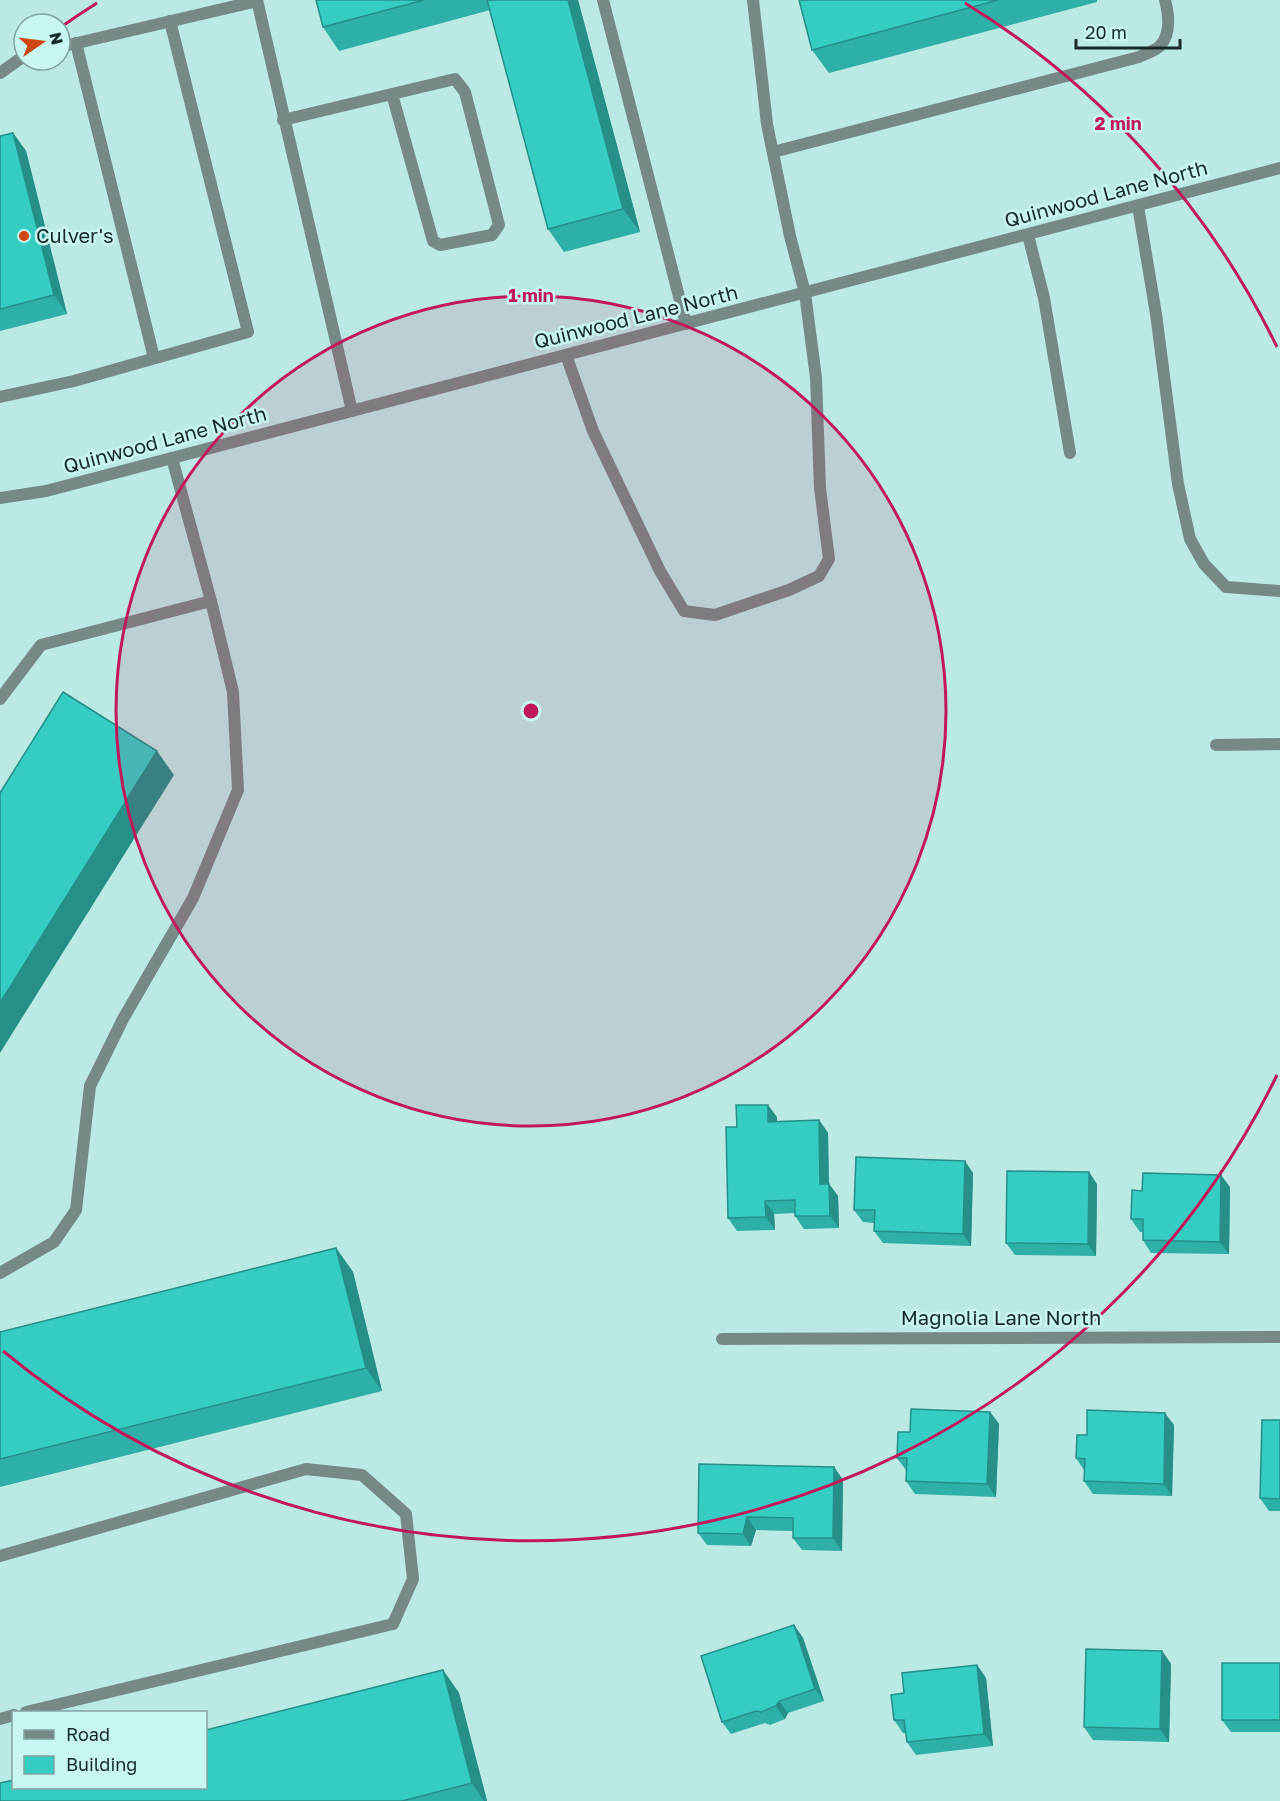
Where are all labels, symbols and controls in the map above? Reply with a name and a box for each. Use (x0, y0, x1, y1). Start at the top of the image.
north arrow (12, 12, 72, 72)
scale bar (1076, 12, 1180, 50)
text: 20 m (1085, 21, 1127, 43)
text: N (45, 30, 68, 47)
text: 2 min (1094, 112, 1142, 134)
street label: Quinwood Lane North (1002, 154, 1210, 232)
place label: Culver's (36, 223, 114, 247)
marker: Culver's (17, 229, 31, 243)
street label: Quinwood Lane North (531, 279, 740, 353)
text: 1 min (508, 284, 554, 306)
street label: Quinwood Lane North (61, 400, 269, 478)
centre of rings (521, 701, 541, 721)
street label: Magnolia Lane North (901, 1305, 1101, 1329)
legend (12, 1711, 207, 1789)
text: Road (66, 1723, 110, 1745)
text: Building (66, 1753, 137, 1775)

